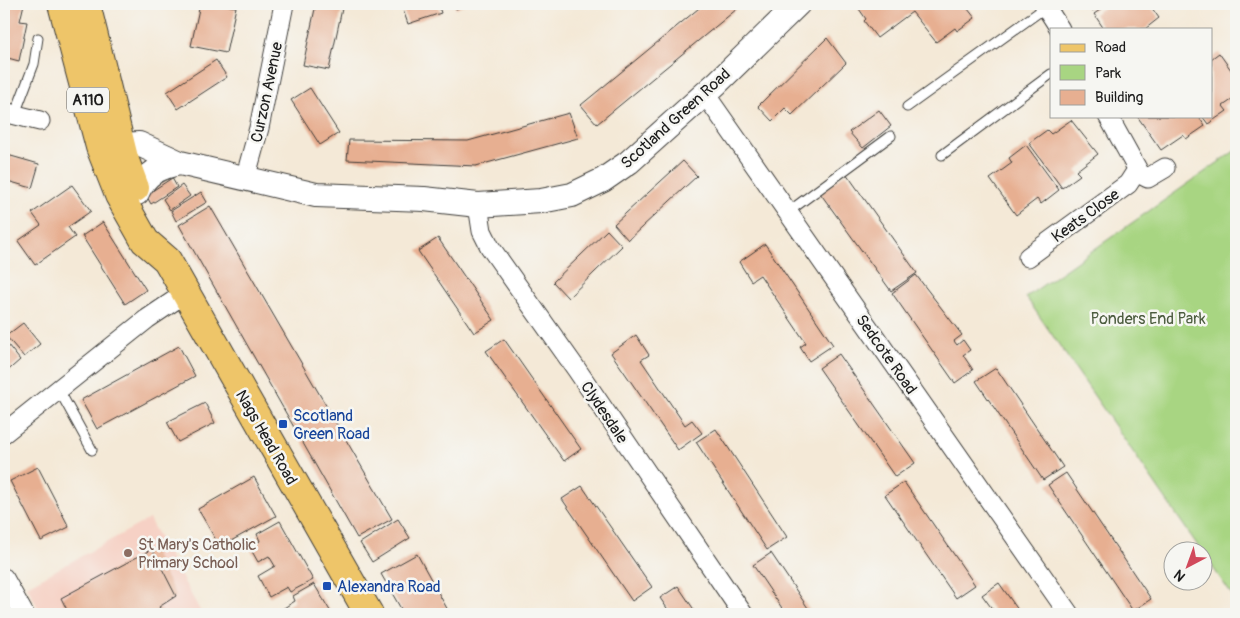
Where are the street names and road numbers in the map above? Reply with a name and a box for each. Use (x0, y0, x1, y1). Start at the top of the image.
street label: Curzon Avenue (247, 40, 287, 144)
street label: Scotland Green Road (617, 64, 735, 173)
road number: A110 (67, 88, 109, 112)
street label: Keats Close (1048, 184, 1123, 247)
street label: Sedcote Road (851, 311, 921, 398)
street label: Clydesdale (576, 378, 632, 447)
street label: Nags Head Road (231, 387, 301, 488)

